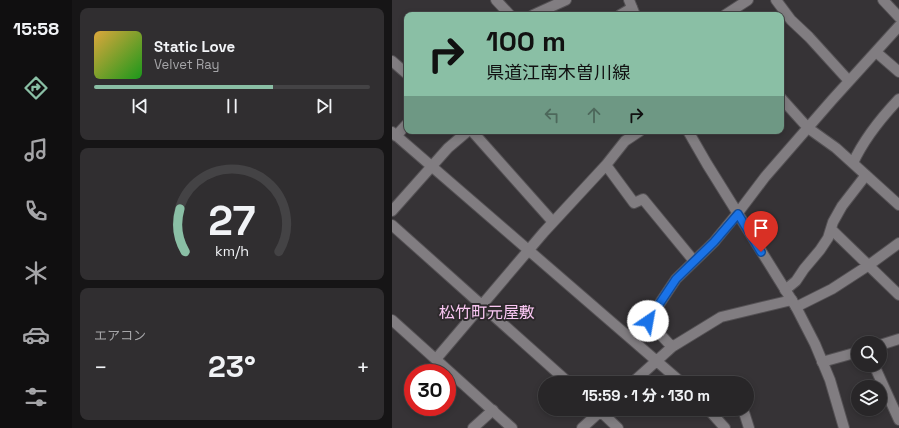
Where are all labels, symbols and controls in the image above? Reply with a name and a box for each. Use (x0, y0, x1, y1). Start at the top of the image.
text: 15:58 (13, 17, 59, 40)
text: 100 m (486, 23, 566, 59)
icon: right (420, 28, 472, 80)
text: Static Love (154, 37, 235, 56)
text: Velvet Ray (154, 56, 219, 73)
text: 県道江南木曽川線 (486, 61, 630, 84)
icon: directions (22, 74, 50, 102)
icon: previous (129, 95, 151, 117)
icon: pause (221, 95, 243, 117)
icon: next (313, 95, 335, 117)
icon: left (541, 104, 563, 126)
icon: ahead (583, 104, 605, 126)
icon: right (625, 104, 647, 126)
icon: music (22, 136, 50, 164)
text: 27 (208, 194, 256, 247)
icon: phone (22, 197, 50, 225)
pin (744, 211, 778, 252)
icon: arrive (750, 217, 772, 239)
text: km/h (215, 242, 249, 260)
icon: climate (22, 259, 50, 287)
position arrow (627, 300, 669, 342)
district label: 松竹町元屋敷 (439, 302, 535, 323)
icon: car (22, 321, 50, 349)
text: エアコン (94, 327, 146, 344)
map controls (851, 336, 887, 416)
button: search (851, 336, 887, 372)
text: 23° (208, 347, 256, 386)
text: − (94, 353, 108, 381)
text: + (356, 353, 370, 381)
speed limit sign: 30 (404, 364, 456, 416)
button: layers (851, 380, 887, 416)
icon: filters (22, 383, 50, 411)
text: 15:59 · 1 分 · 130 m (582, 386, 710, 405)

